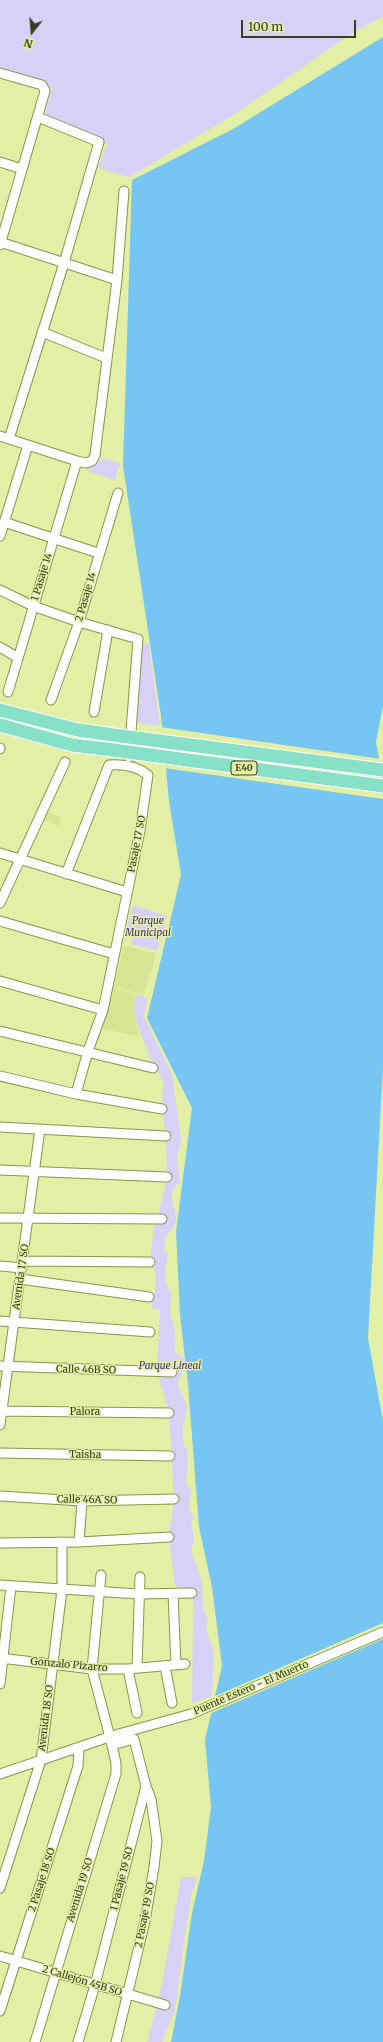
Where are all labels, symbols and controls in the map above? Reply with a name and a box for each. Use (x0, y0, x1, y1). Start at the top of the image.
north arrow (12, 12, 52, 52)
scale bar (243, 12, 358, 38)
text: 100 m (248, 19, 283, 34)
text: N (22, 36, 35, 51)
street label: 1 Pasaje 14 (29, 551, 55, 603)
street label: 2 Pasaje 14 (73, 571, 99, 623)
road number: E40 (231, 761, 257, 775)
street label: Pasaje 17 SO (126, 814, 148, 874)
park label: Parque Municipal (125, 915, 171, 938)
street label: Avenida 17 SO (10, 1243, 32, 1311)
park label: Parque Lineal (139, 1360, 201, 1372)
street label: Calle 46B SO (56, 1363, 116, 1377)
street label: Palora (70, 1406, 100, 1418)
street label: Taisha (69, 1449, 101, 1461)
street label: Calle 46A SO (57, 1493, 117, 1507)
street label: Gonzalo Pizarro (30, 1656, 108, 1674)
street label: Puente Estero - El Muerto (192, 1658, 310, 1718)
street label: Avenida 18 SO (36, 1684, 56, 1752)
street label: 2 Pasaje 18 SO (26, 1846, 58, 1914)
street label: 1 Pasaje 19 SO (108, 1846, 136, 1912)
street label: Avenida 19 SO (65, 1856, 95, 1924)
street label: 2 Pasaje 19 SO (133, 1881, 157, 1949)
street label: 2 Callejón 45B SO (41, 1963, 123, 1999)

